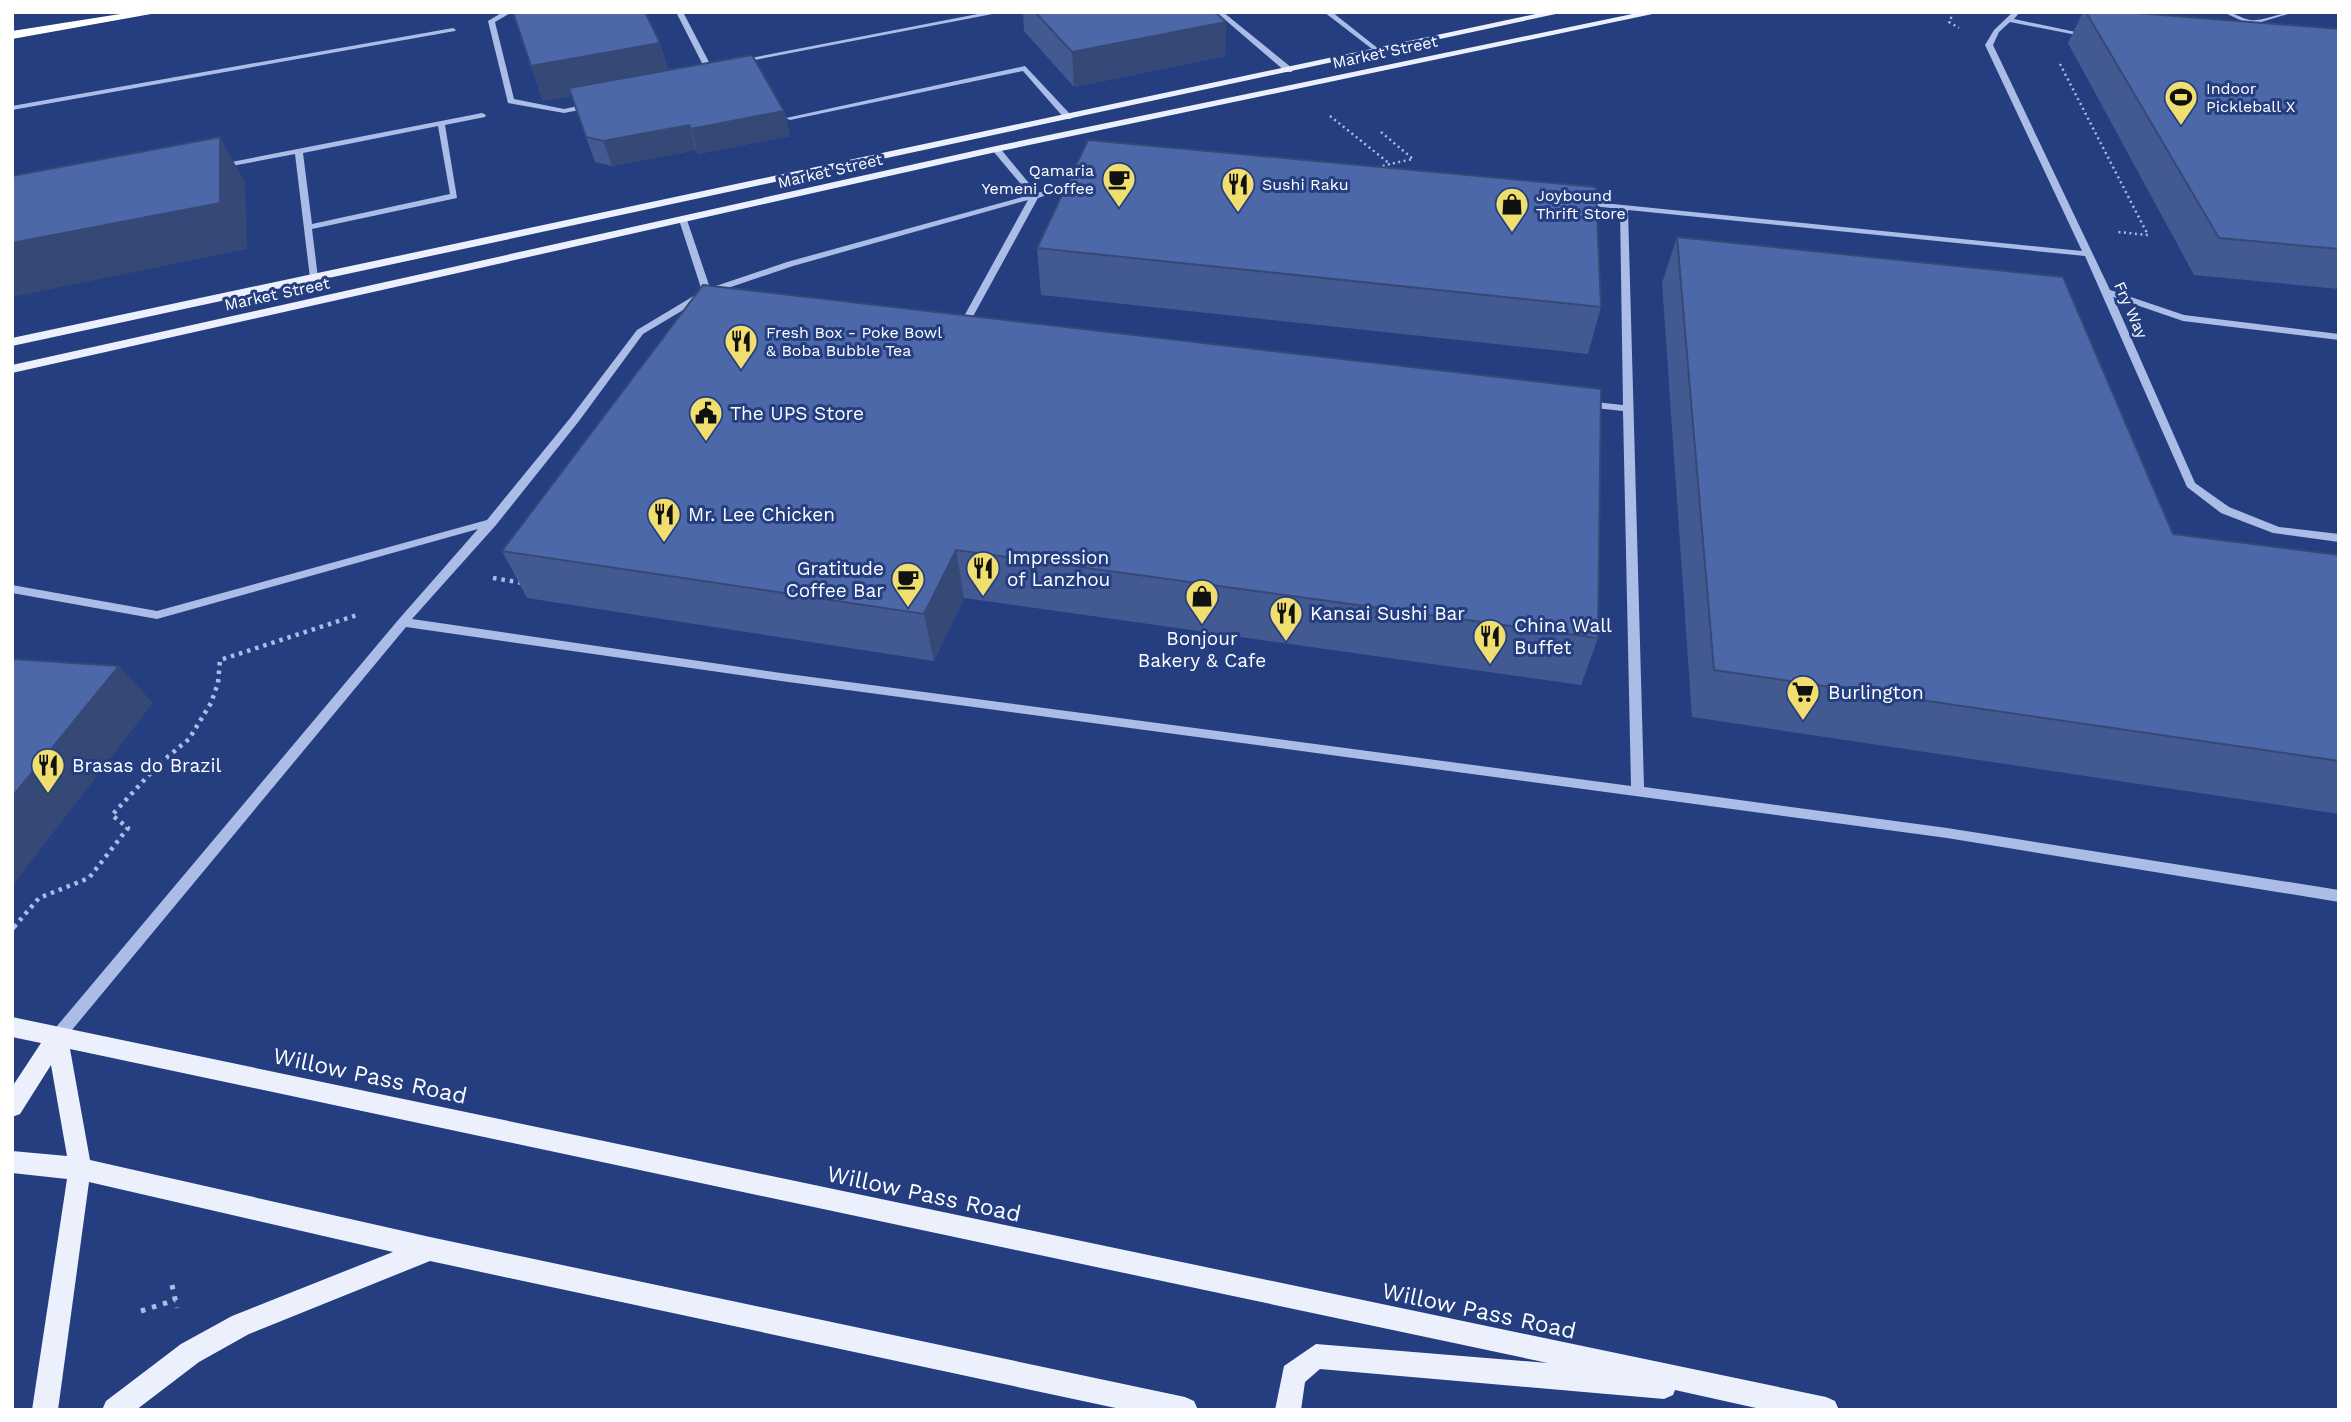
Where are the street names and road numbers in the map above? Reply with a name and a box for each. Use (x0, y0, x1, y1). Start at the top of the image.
street label: Market Street (1331, 31, 1440, 72)
street label: Market Street (776, 150, 885, 192)
street label: Market Street (223, 273, 332, 314)
street label: Fry Way (2110, 279, 2152, 342)
street label: Willow Pass Road (271, 1042, 469, 1110)
street label: Willow Pass Road (825, 1160, 1023, 1228)
street label: Willow Pass Road (1380, 1277, 1578, 1345)

